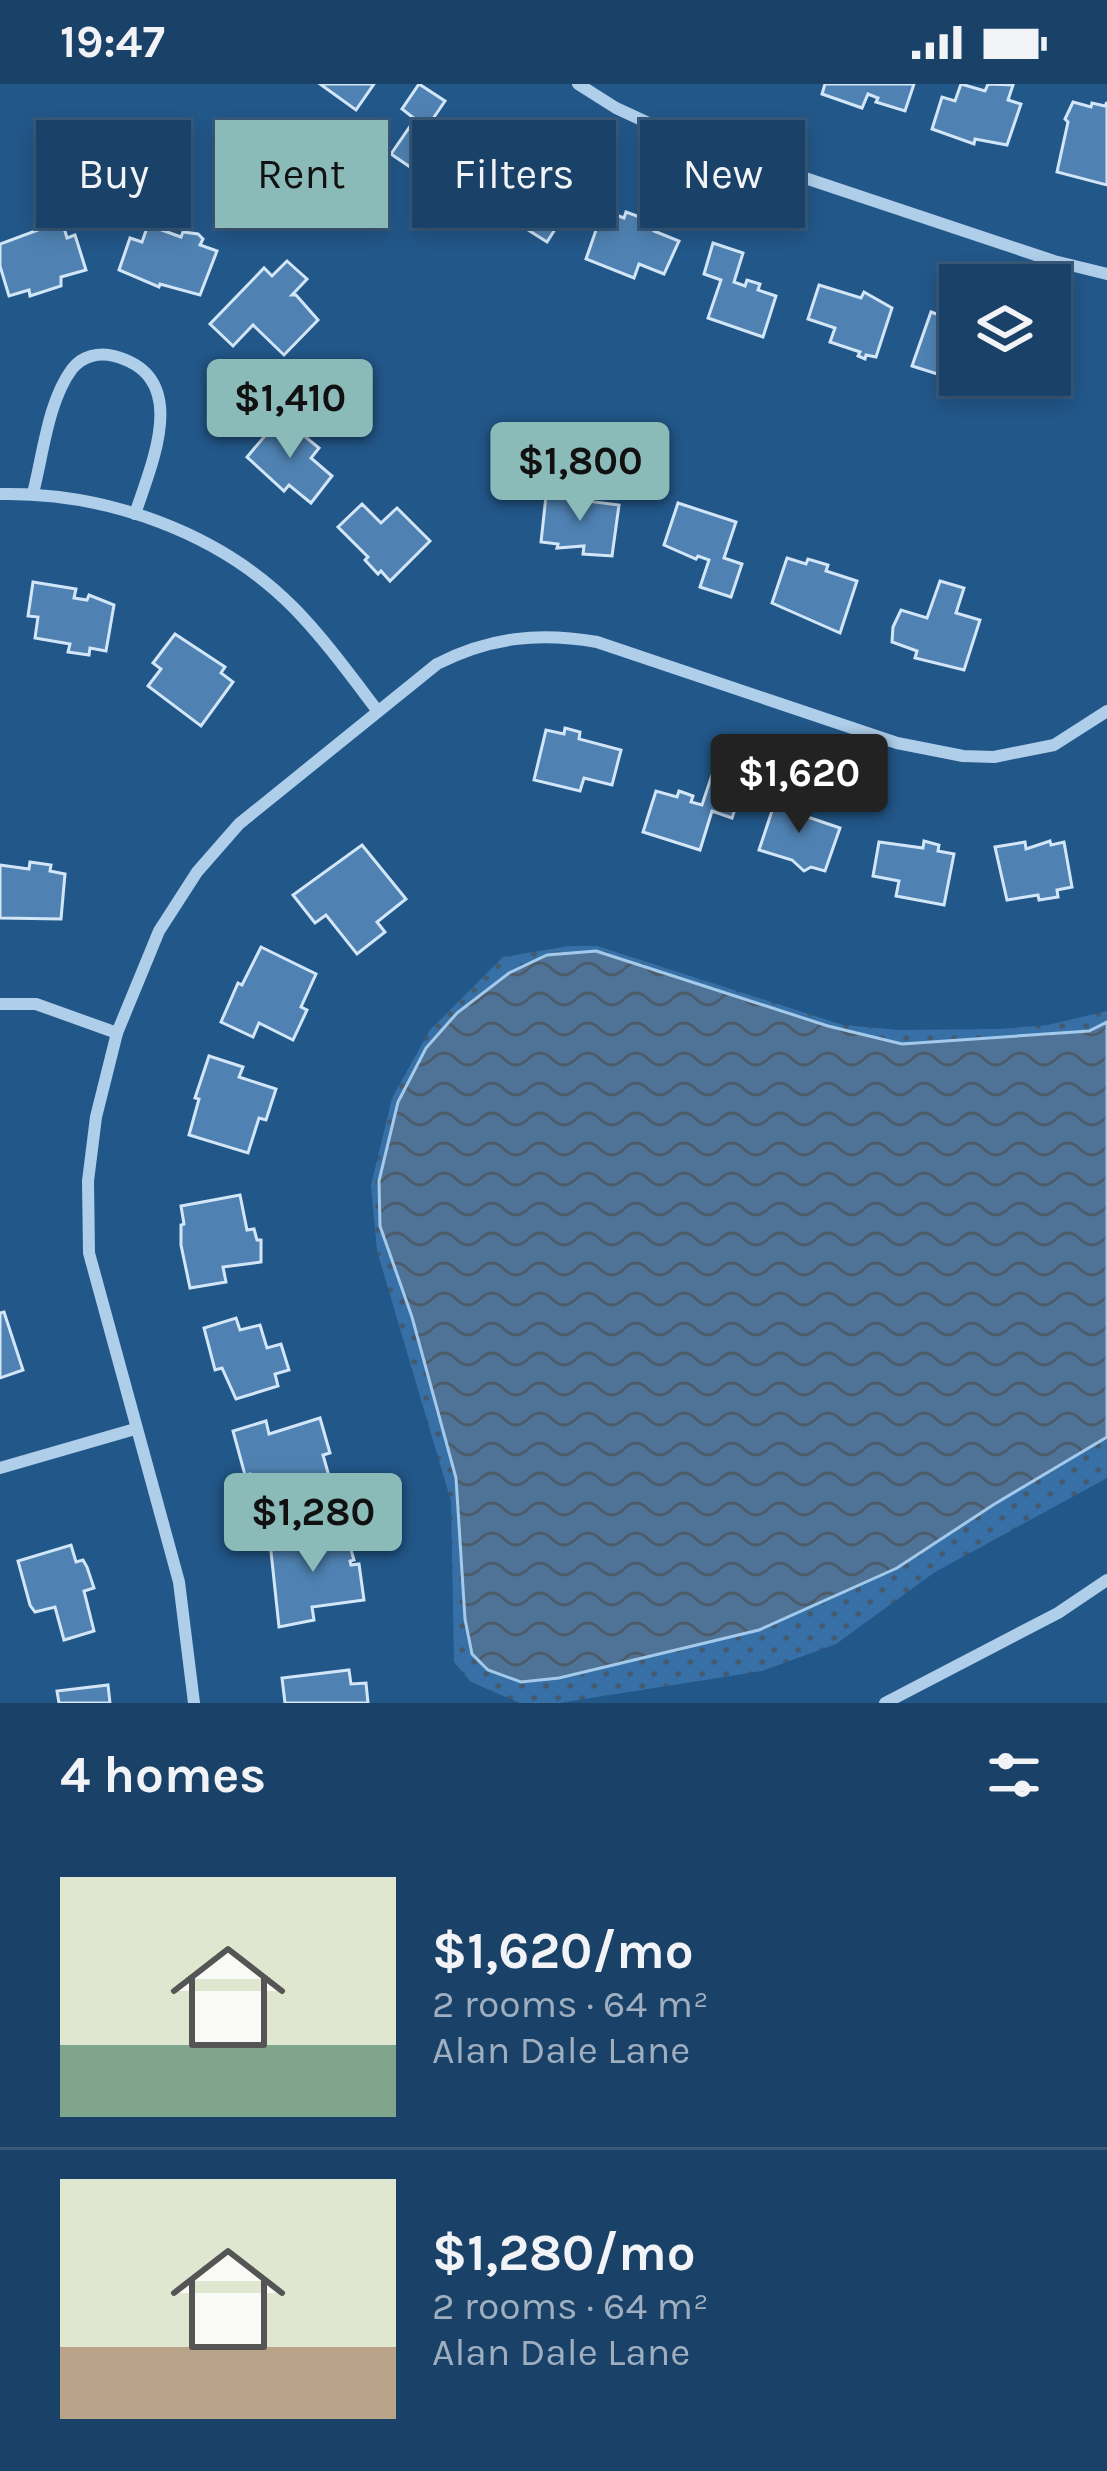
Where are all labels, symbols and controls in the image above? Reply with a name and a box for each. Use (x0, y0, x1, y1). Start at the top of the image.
text: 19:47 (60, 16, 165, 68)
chip: Buy (36, 120, 191, 228)
chip: Rent (215, 120, 388, 228)
chip: Filters (412, 120, 616, 228)
chip: New (640, 120, 805, 228)
map controls (939, 264, 1071, 396)
button: layers (939, 264, 1071, 396)
pin: $1,410 (192, 359, 388, 461)
text: $1,410 (234, 375, 346, 421)
pin: $1,800 (482, 422, 678, 524)
text: $1,800 (517, 438, 643, 484)
pin: $1,620 (701, 734, 897, 836)
text: $1,620 (738, 750, 860, 796)
pin: $1,280 (215, 1473, 411, 1575)
text: $1,280 (251, 1489, 375, 1535)
icon: filters (981, 1742, 1047, 1808)
text: 4 homes (60, 1745, 266, 1805)
text: $1,620/mo (432, 1921, 694, 1981)
icon: home (156, 1925, 300, 2069)
text: 2 rooms · 64 m² (432, 1981, 709, 2027)
text: Alan Dale Lane (432, 2027, 690, 2073)
text: $1,280/mo (432, 2223, 696, 2283)
icon: home (156, 2227, 300, 2371)
text: 2 rooms · 64 m² (432, 2283, 709, 2329)
text: Alan Dale Lane (432, 2329, 690, 2375)

